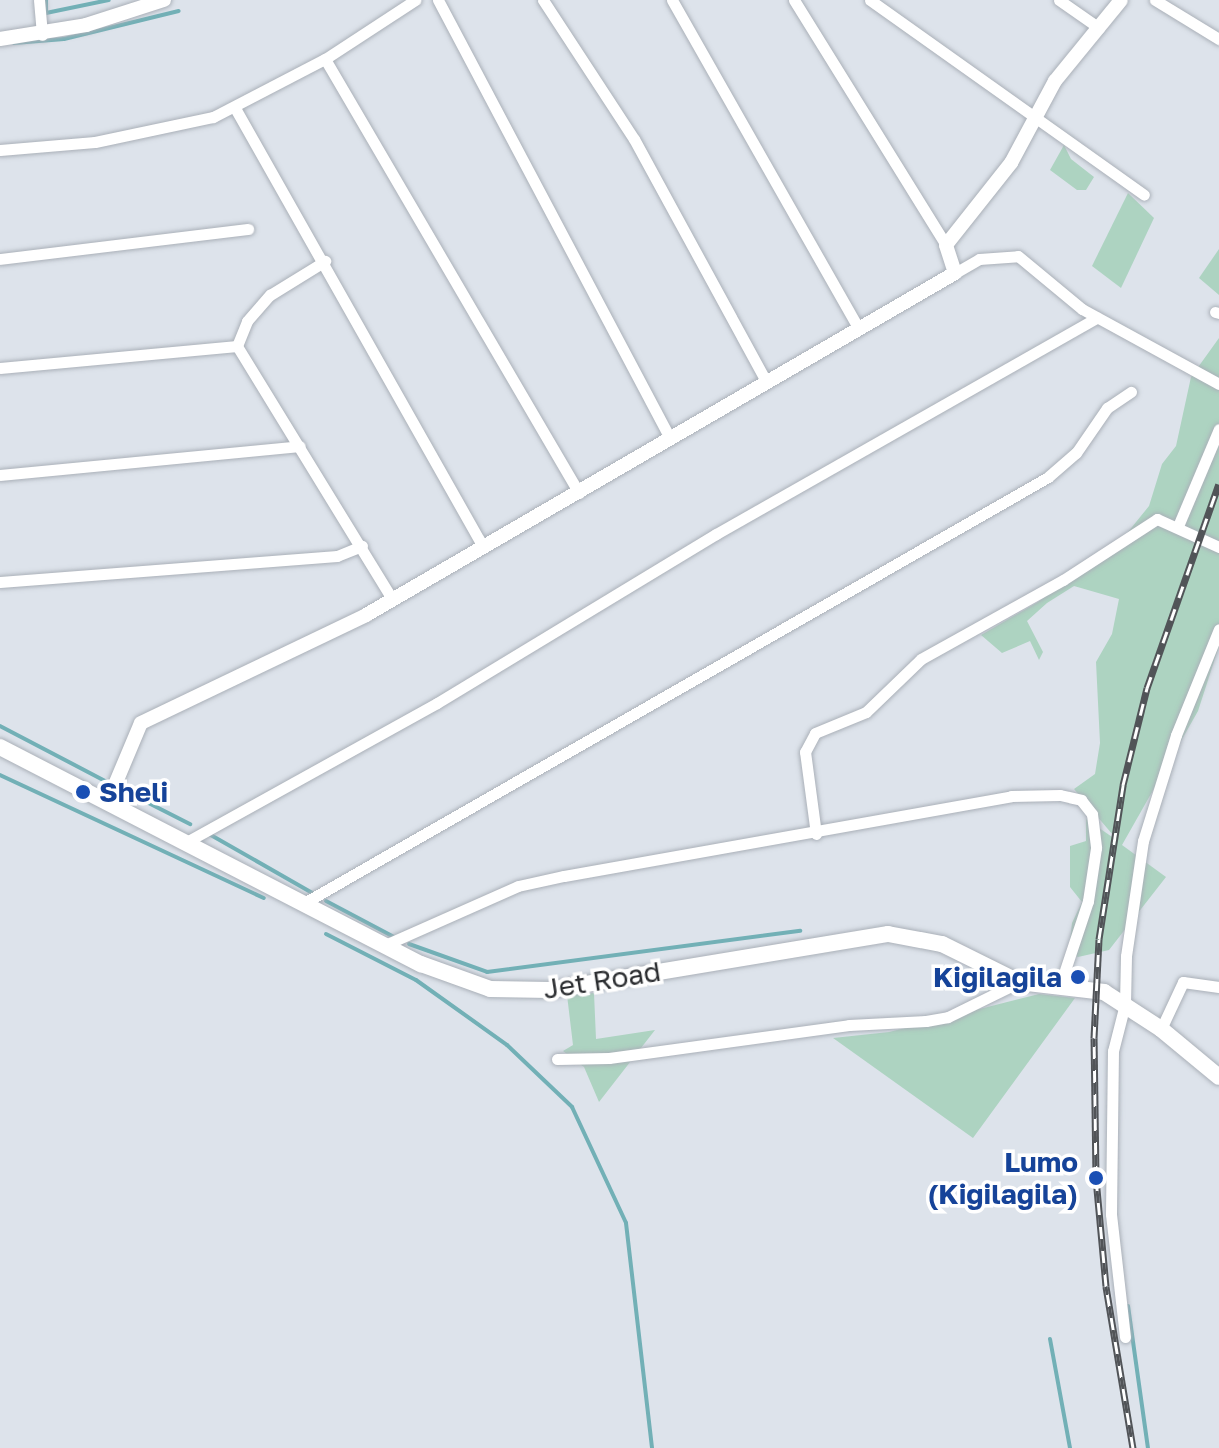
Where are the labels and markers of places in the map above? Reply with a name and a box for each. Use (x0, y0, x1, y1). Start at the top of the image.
place label: Sheli (99, 775, 168, 809)
marker: Sheli (74, 783, 92, 801)
place label: Kigilagila (933, 960, 1062, 994)
marker: Kigilagila (1069, 968, 1087, 986)
place label: Lumo (Kigilagila) (928, 1145, 1078, 1211)
marker: Lumo (Kigilagila) (1085, 1167, 1107, 1189)

